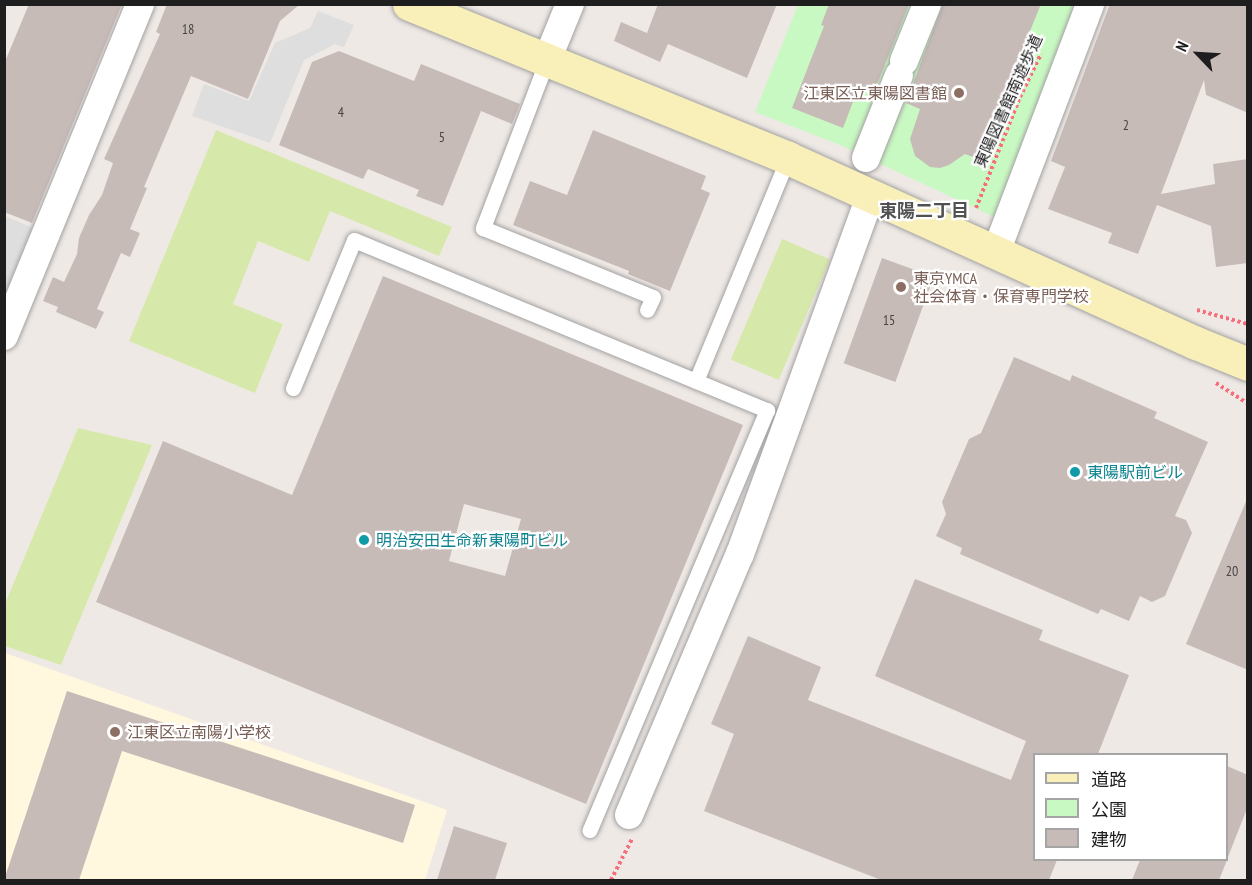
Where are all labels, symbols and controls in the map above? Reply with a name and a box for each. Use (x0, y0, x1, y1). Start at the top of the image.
house number: 18 (182, 21, 194, 37)
north arrow (1168, 24, 1228, 84)
street label: 東陽図書館南遊歩道 (970, 31, 1046, 171)
text: N (1171, 38, 1193, 55)
place label: 江東区立東陽図書館 (803, 83, 947, 103)
marker: 江東区立東陽図書館 (952, 86, 966, 100)
house number: 4 (338, 104, 344, 120)
house number: 2 (1123, 117, 1129, 133)
house number: 5 (439, 129, 445, 145)
district label: 東陽二丁目 (879, 200, 969, 222)
place label: 東京YMCA 社会体育・保育専門学校 (913, 268, 1089, 306)
marker: 東京YMCA 社会体育・保育専門学校 (894, 280, 908, 294)
house number: 15 (883, 312, 895, 328)
place label: 東陽駅前ビル (1087, 462, 1183, 482)
marker: 東陽駅前ビル (1068, 465, 1082, 479)
place label: 明治安田生命新東陽町ビル (376, 530, 568, 550)
marker: 明治安田生命新東陽町ビル (357, 533, 371, 547)
house number: 20 (1226, 563, 1238, 579)
place label: 江東区立南陽小学校 (127, 722, 271, 742)
marker: 江東区立南陽小学校 (108, 725, 122, 739)
legend (1033, 753, 1228, 861)
text: 道路 (1091, 768, 1127, 791)
text: 公園 (1091, 798, 1127, 821)
text: 建物 (1091, 828, 1127, 851)

